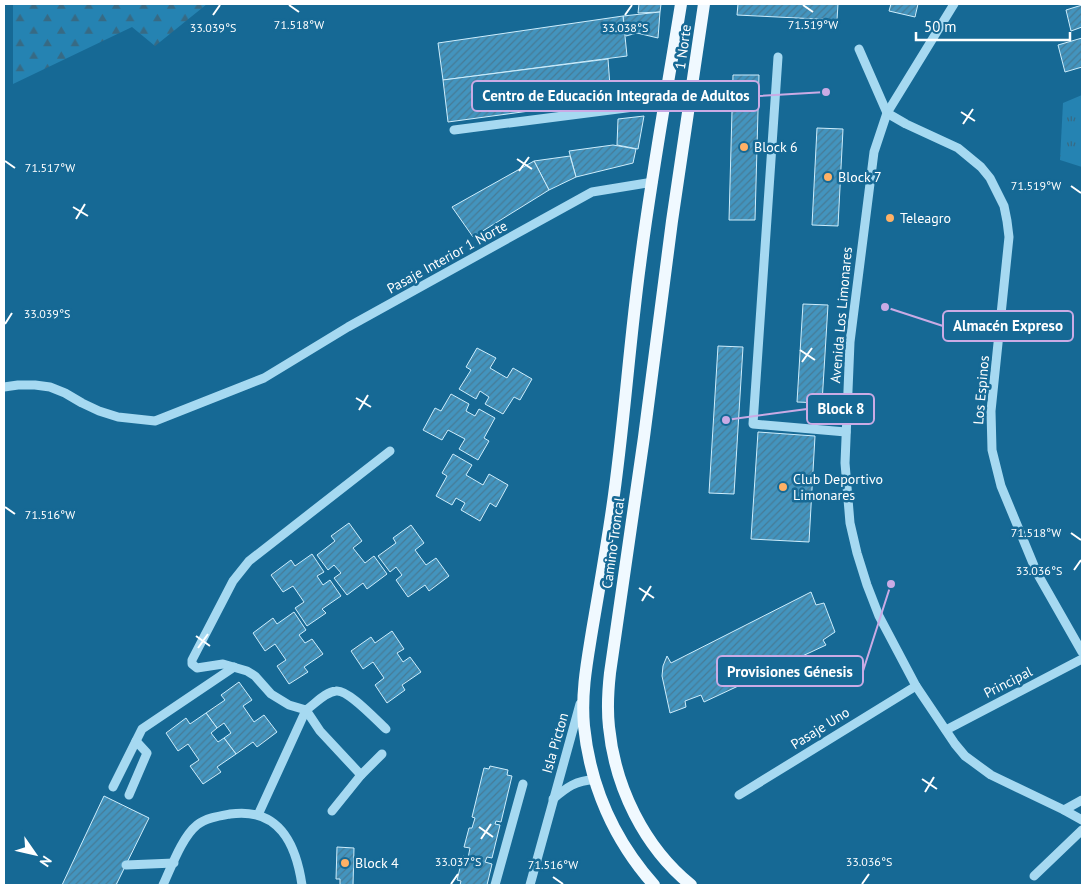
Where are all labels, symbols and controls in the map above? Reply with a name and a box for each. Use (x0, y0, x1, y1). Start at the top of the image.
scale bar (916, 10, 1070, 42)
text: 71.518°W (274, 17, 324, 32)
text: 71.519°W (788, 17, 838, 32)
text: 50 m (924, 17, 957, 36)
text: 33.039°S (190, 20, 236, 35)
text: 33.038°S (602, 20, 648, 35)
street label: 1 Norte (671, 23, 695, 71)
callout: Centro de Educación Integrada de Adultos (472, 81, 759, 111)
text: Centro de Educación Integrada de Adultos (482, 86, 750, 105)
place label: Block 6 (754, 138, 798, 156)
marker: Block 6 (738, 141, 750, 153)
text: 71.517°W (25, 160, 75, 175)
place label: Block 7 (838, 168, 882, 186)
marker: Block 7 (822, 171, 834, 183)
text: 71.519°W (1011, 178, 1061, 193)
place label: Teleagro (900, 209, 951, 227)
marker: Teleagro (884, 212, 896, 224)
street label: Pasaje Interior 1 Norte (384, 216, 510, 298)
street label: Avenida Los Limonares (826, 246, 856, 384)
text: 33.039°S (24, 306, 70, 321)
callout: Almacén Expreso (943, 311, 1073, 341)
text: Almacén Expreso (953, 316, 1063, 335)
street label: Los Espinos (969, 355, 993, 425)
callout: Block 8 (807, 394, 874, 424)
text: Block 8 (817, 399, 865, 418)
place label: Club Deportivo Limonares (793, 470, 883, 504)
marker: Club Deportivo Limonares (777, 481, 789, 493)
street label: Camino Troncal (598, 496, 628, 590)
text: 71.516°W (25, 507, 75, 522)
text: 71.518°W (1011, 525, 1061, 540)
text: 33.036°S (1016, 563, 1062, 578)
callout: Provisiones Génesis (717, 656, 863, 686)
text: Provisiones Génesis (727, 662, 853, 681)
street label: Principal (981, 662, 1035, 702)
street label: Pasaje Uno (787, 703, 853, 753)
street label: Isla Picton (538, 711, 572, 775)
north arrow (10, 829, 60, 879)
text: N (36, 852, 56, 870)
place label: Block 4 (355, 854, 399, 872)
text: 33.037°S (435, 854, 481, 869)
text: 33.036°S (846, 854, 892, 869)
marker: Block 4 (339, 857, 351, 869)
text: 71.516°W (528, 857, 578, 872)

